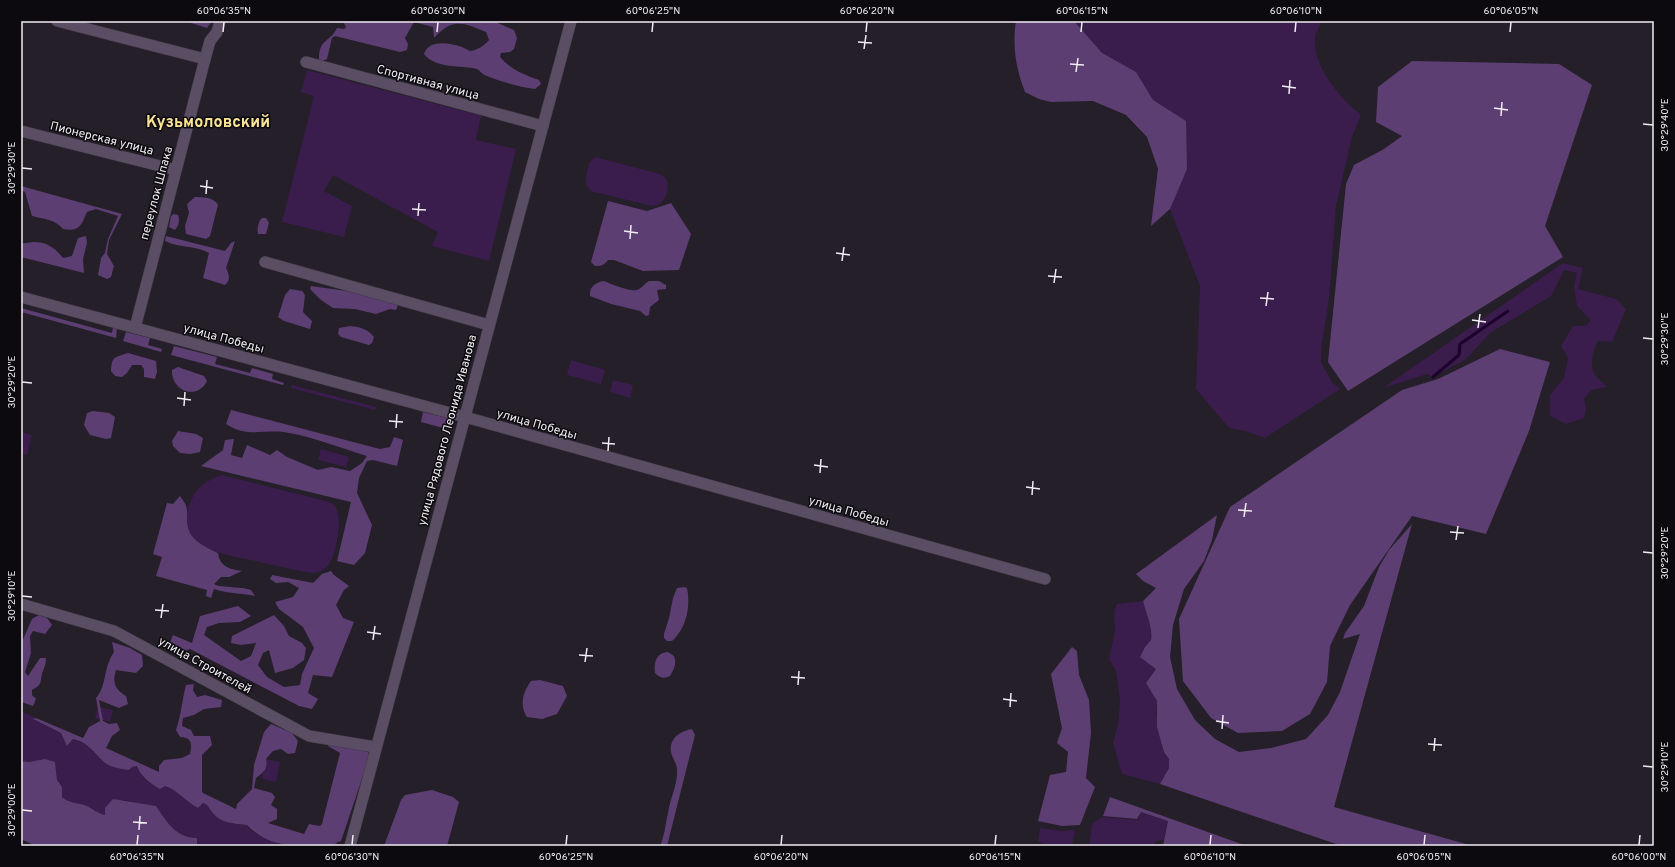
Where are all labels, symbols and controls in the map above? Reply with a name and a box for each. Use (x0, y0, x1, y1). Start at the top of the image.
text: 60°06'35"N (197, 5, 251, 18)
text: 60°06'30"N (411, 5, 465, 18)
text: 60°06'25"N (626, 5, 680, 18)
text: 60°06'20"N (840, 5, 894, 18)
text: 60°06'15"N (1056, 5, 1108, 18)
text: 60°06'10"N (1270, 5, 1322, 18)
text: 60°06'05"N (1484, 5, 1538, 18)
street label: Спортивная улица (375, 62, 481, 104)
text: 30°29'40"E (1659, 98, 1672, 152)
district label: Кузьмоловский (146, 113, 270, 133)
street label: Пионерская улица (48, 118, 155, 160)
text: 30°29'30"E (6, 141, 19, 195)
street label: переулок Шпака (137, 145, 177, 242)
text: 30°29'30"E (1659, 312, 1672, 366)
street label: улица Победы (182, 320, 266, 357)
street label: улица Рядового Леонида Иванова (415, 333, 481, 528)
text: 30°29'20"E (6, 355, 19, 409)
street label: улица Победы (495, 406, 579, 444)
street label: улица Победы (807, 493, 891, 531)
text: 30°29'20"E (1659, 526, 1672, 580)
text: 30°29'10"E (6, 571, 19, 621)
street label: улица Строителей (155, 634, 254, 698)
text: 30°29'10"E (1659, 742, 1672, 792)
text: 30°29'00"E (6, 783, 19, 837)
text: 60°06'35"N (110, 851, 164, 864)
text: 60°06'30"N (325, 851, 379, 864)
text: 60°06'25"N (539, 851, 593, 864)
text: 60°06'20"N (754, 851, 808, 864)
text: 60°06'15"N (969, 851, 1021, 864)
text: 60°06'10"N (1184, 851, 1236, 864)
text: 60°06'05"N (1397, 851, 1451, 864)
text: 60°06'00"N (1612, 851, 1666, 864)

